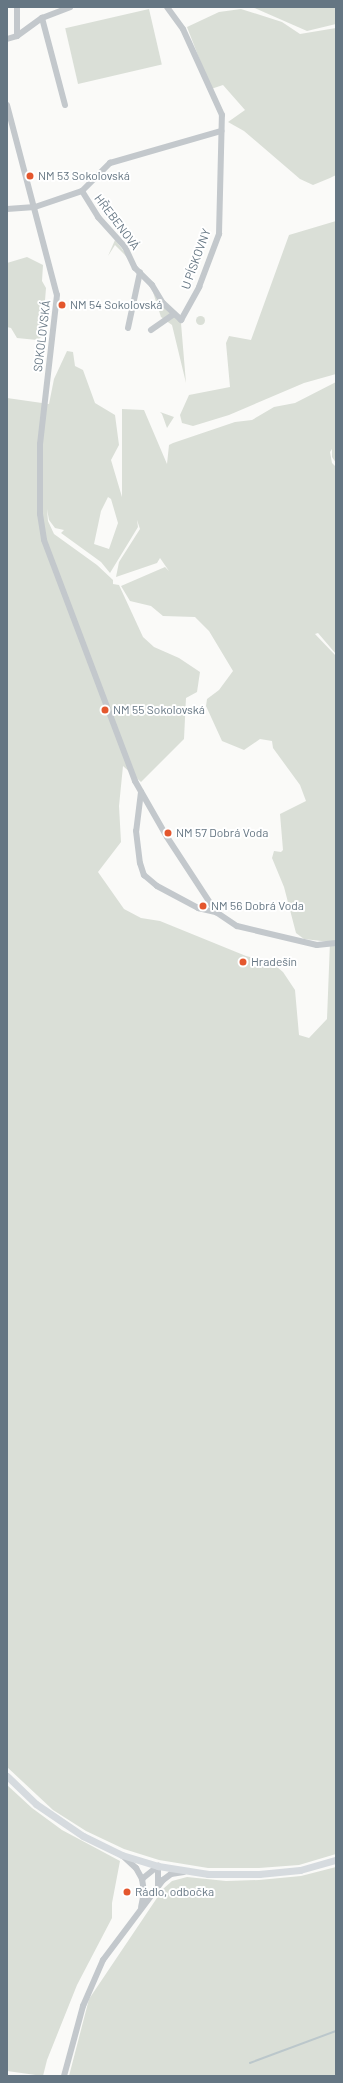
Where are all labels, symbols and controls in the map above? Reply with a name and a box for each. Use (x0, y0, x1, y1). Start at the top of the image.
place label: NM 53 Sokolovská (38, 169, 130, 183)
marker: NM 53 Sokolovská (25, 171, 35, 181)
street label: HŘEBENOVÁ (91, 191, 143, 253)
street label: U PÍSKOVNY (178, 227, 214, 291)
place label: NM 54 Sokolovská (70, 298, 162, 312)
street label: SOKOLOVSKÁ (30, 299, 54, 373)
marker: NM 54 Sokolovská (57, 300, 67, 310)
place label: NM 55 Sokolovská (113, 703, 205, 717)
marker: NM 55 Sokolovská (100, 705, 110, 715)
place label: NM 57 Dobrá Voda (176, 826, 268, 840)
marker: NM 57 Dobrá Voda (163, 828, 173, 838)
place label: NM 56 Dobrá Voda (211, 899, 304, 913)
marker: NM 56 Dobrá Voda (198, 901, 208, 911)
place label: Hradešín (251, 955, 297, 969)
marker: Hradešín (238, 957, 248, 967)
place label: Rádlo, odbočka (135, 1885, 214, 1899)
marker: Rádlo, odbočka (122, 1887, 132, 1897)

